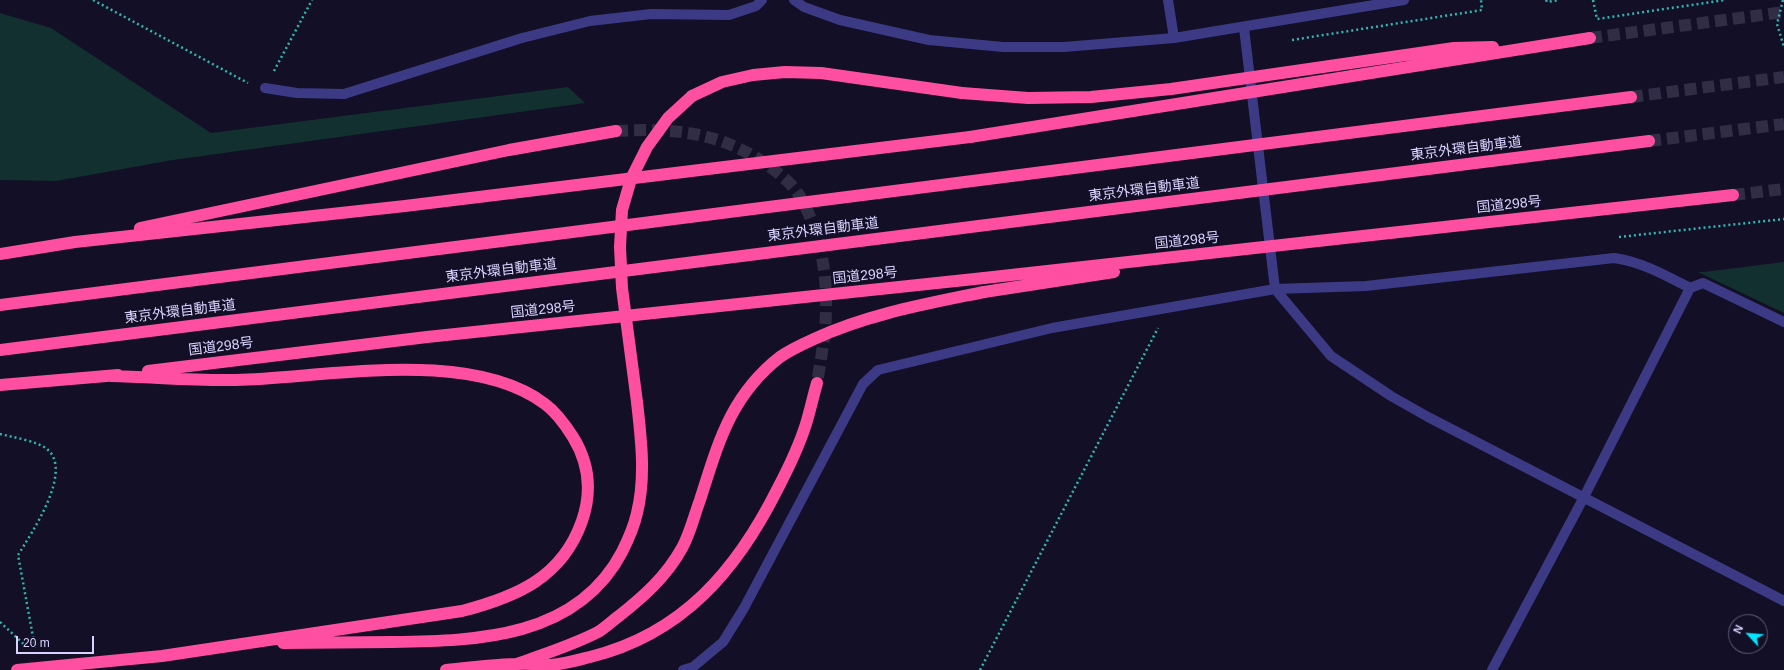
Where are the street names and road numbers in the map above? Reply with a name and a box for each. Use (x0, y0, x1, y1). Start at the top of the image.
street label: 東京外環自動車道 (1409, 134, 1523, 164)
street label: 東京外環自動車道 (1087, 175, 1201, 205)
street label: 国道298号 (1476, 193, 1542, 217)
street label: 東京外環自動車道 (766, 215, 880, 245)
street label: 国道298号 (1154, 229, 1220, 253)
street label: 東京外環自動車道 (444, 256, 558, 286)
street label: 国道298号 (832, 264, 898, 288)
street label: 東京外環自動車道 (123, 297, 237, 327)
street label: 国道298号 (510, 298, 576, 322)
street label: 国道298号 (188, 335, 254, 359)

